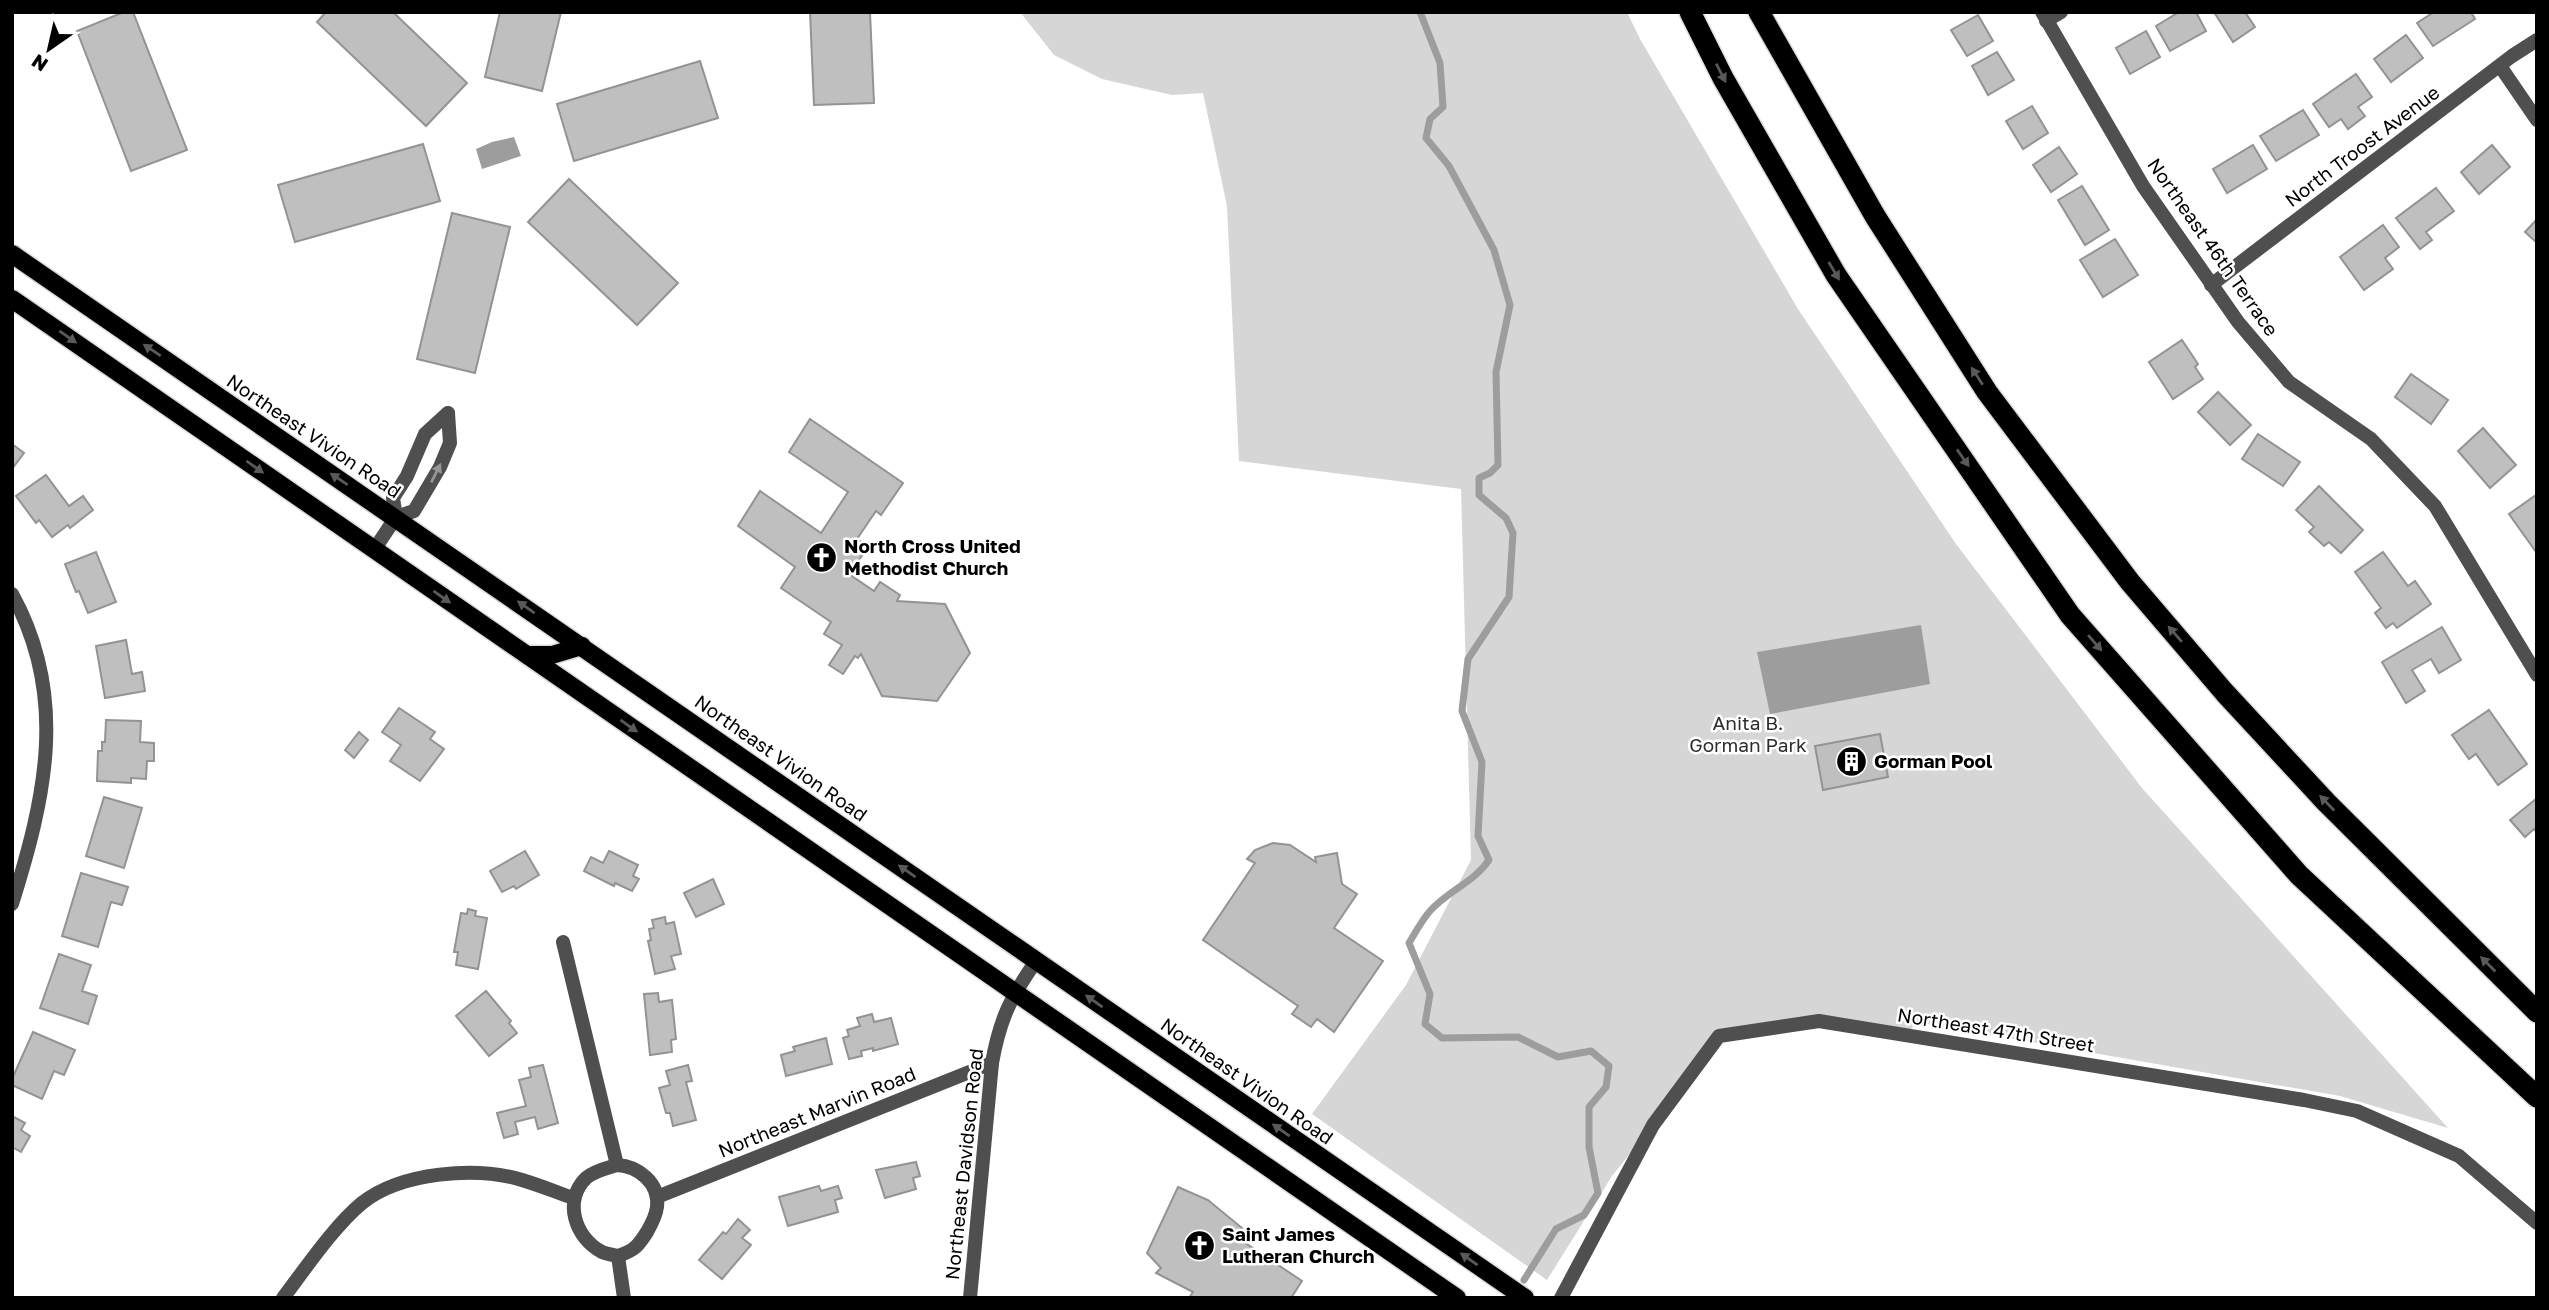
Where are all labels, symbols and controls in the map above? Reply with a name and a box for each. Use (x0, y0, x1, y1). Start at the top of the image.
north arrow (14, 14, 84, 84)
text: N (27, 50, 52, 77)
one-way arrow (1714, 64, 1726, 84)
street label: North Troost Avenue (2280, 80, 2443, 211)
street label: Northeast 46th Terrace (2143, 153, 2284, 340)
one-way arrow (1828, 261, 1841, 280)
one-way arrow (58, 331, 78, 344)
one-way arrow (142, 344, 161, 357)
one-way arrow (1970, 367, 1983, 386)
street label: Northeast Vivion Road (223, 369, 406, 502)
one-way arrow (1956, 448, 1969, 468)
one-way arrow (246, 460, 264, 474)
one-way arrow (430, 463, 441, 483)
one-way arrow (329, 472, 349, 485)
place label: North Cross United Methodist Church (844, 534, 1021, 579)
church icon: North Cross United Methodist Church (804, 540, 838, 574)
one-way arrow (433, 590, 451, 604)
one-way arrow (516, 601, 536, 614)
one-way arrow (2168, 626, 2183, 643)
one-way arrow (2087, 634, 2103, 652)
street label: Northeast Vivion Road (691, 689, 872, 826)
park label: Anita B. Gorman Park (1689, 711, 1807, 756)
one-way arrow (620, 719, 638, 733)
building icon: Gorman Pool (1834, 744, 1868, 778)
place label: Gorman Pool (1874, 749, 1992, 772)
one-way arrow (2320, 795, 2336, 812)
one-way arrow (898, 864, 916, 878)
one-way arrow (2479, 956, 2496, 973)
one-way arrow (1085, 994, 1103, 1008)
street label: Northeast 47th Street (1896, 1003, 2096, 1056)
street label: Northeast Vivion Road (1157, 1012, 1338, 1149)
street label: Northeast Davidson Road (940, 1047, 987, 1281)
street label: Northeast Marvin Road (715, 1061, 919, 1162)
one-way arrow (1272, 1124, 1291, 1137)
place label: Saint James Lutheran Church (1222, 1222, 1374, 1267)
church icon: Saint James Lutheran Church (1182, 1228, 1216, 1262)
one-way arrow (1460, 1252, 1478, 1266)

